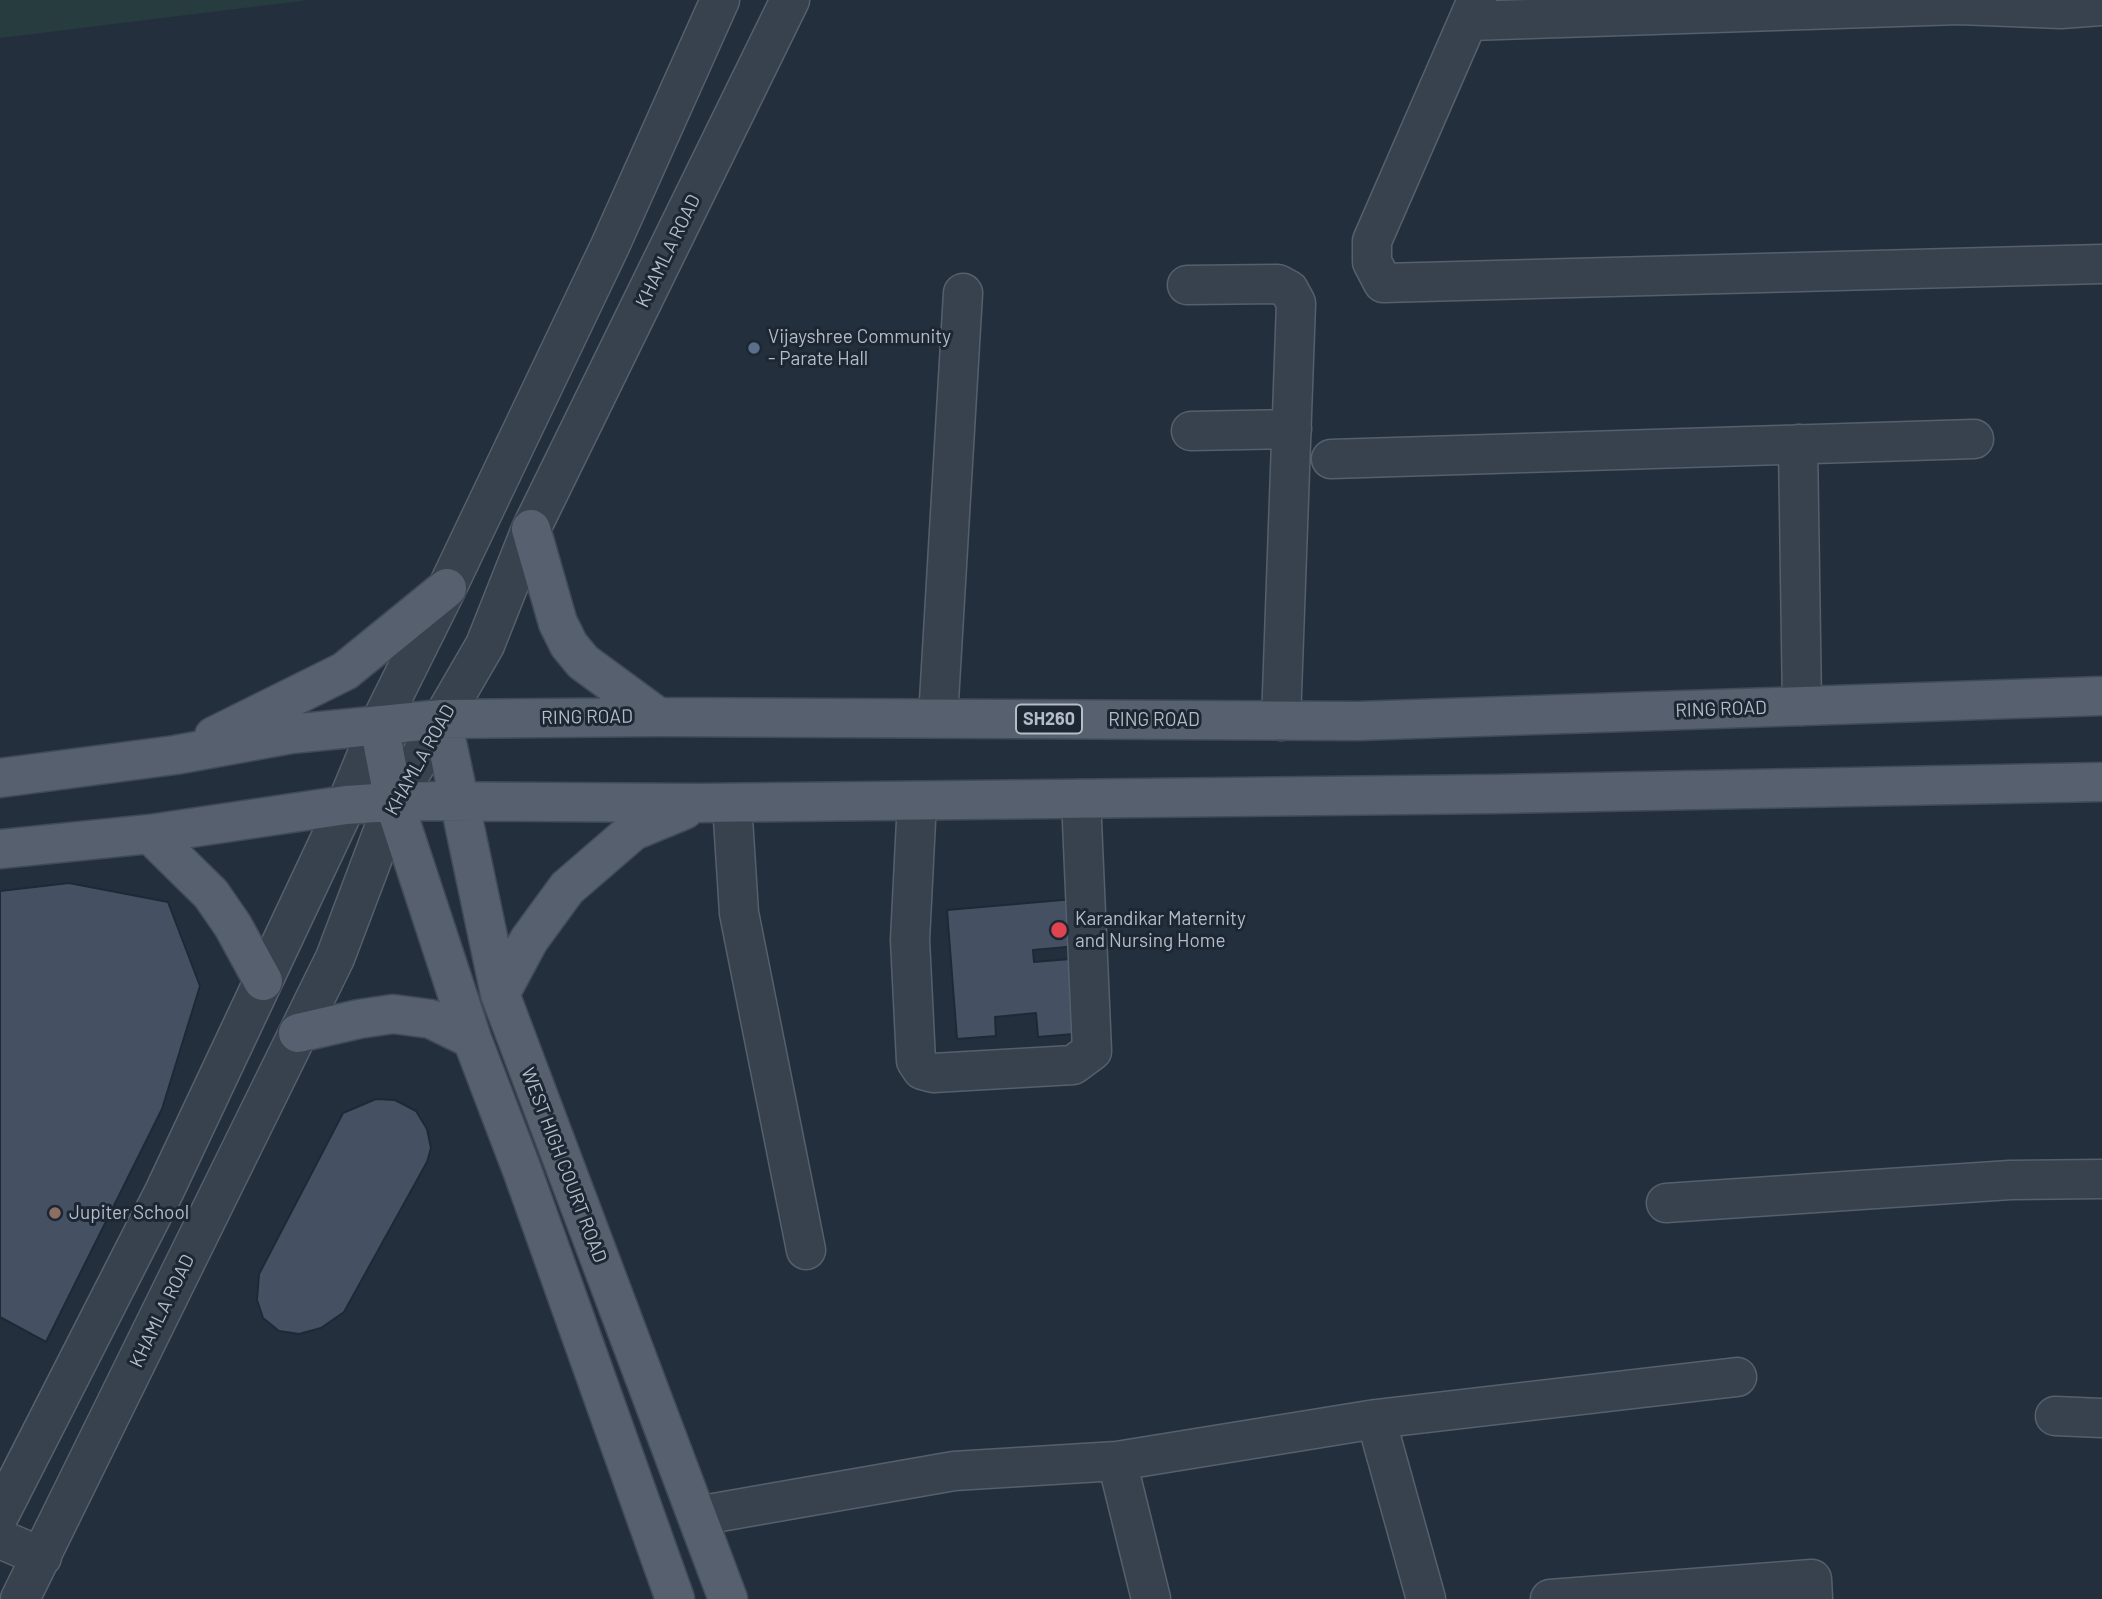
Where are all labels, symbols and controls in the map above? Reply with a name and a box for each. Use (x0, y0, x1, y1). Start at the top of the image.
street label: KHAMLA ROAD (631, 191, 705, 311)
place label: Vijayshree Community - Parate Hall (768, 326, 951, 370)
marker: Vijayshree Community - Parate Hall (746, 340, 762, 356)
street label: RING ROAD (1675, 696, 1767, 722)
street label: KHAMLA ROAD (380, 701, 460, 819)
road number: SH260 (1016, 704, 1082, 734)
street label: RING ROAD (541, 705, 633, 729)
street label: RING ROAD (1108, 709, 1200, 731)
place label: Karandikar Maternity and Nursing Home (1075, 908, 1246, 952)
marker: Karandikar Maternity and Nursing Home (1049, 920, 1069, 940)
street label: WEST HIGH COURT ROAD (516, 1064, 612, 1266)
place label: Jupiter School (69, 1202, 189, 1224)
marker: Jupiter School (47, 1205, 63, 1221)
street label: KHAMLA ROAD (125, 1251, 199, 1371)

